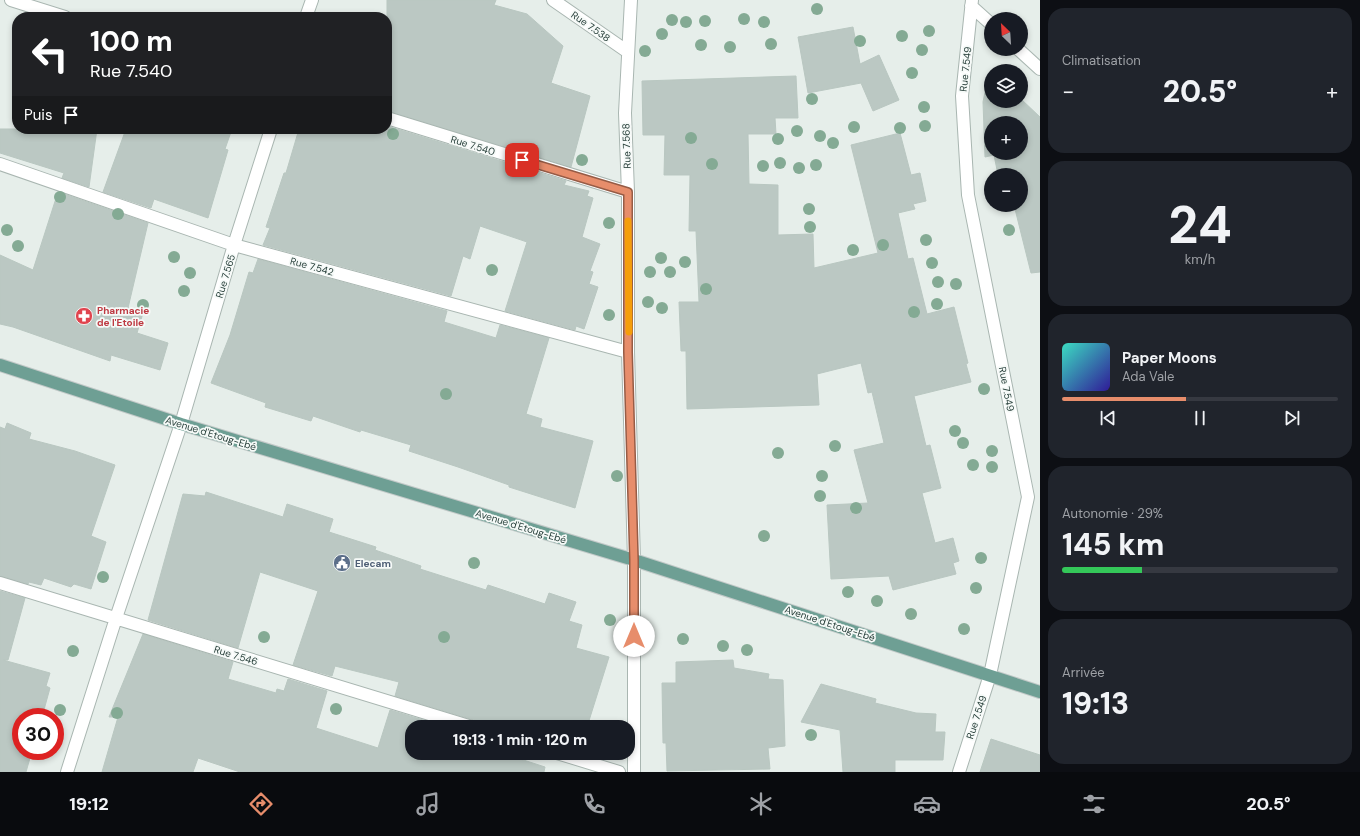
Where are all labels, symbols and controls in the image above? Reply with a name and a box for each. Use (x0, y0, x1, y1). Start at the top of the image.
street label: Rue 7.538 (569, 8, 613, 45)
north arrow (984, 12, 1028, 56)
map controls (984, 12, 1028, 212)
text: 100 m (90, 23, 173, 60)
icon: left (24, 28, 76, 80)
street label: Rue 7.549 (957, 46, 974, 92)
text: Climatisation (1062, 52, 1141, 69)
text: Rue 7.540 (90, 59, 172, 83)
button: layers (984, 64, 1028, 108)
text: 20.5° (1163, 72, 1237, 111)
text: − (1062, 77, 1074, 106)
text: + (1326, 77, 1338, 106)
icon: arrive (60, 104, 82, 126)
text: Puis (24, 105, 52, 125)
button: + (984, 116, 1028, 160)
street label: Rue 7.568 (619, 123, 634, 169)
street label: Rue 7.540 (449, 133, 497, 158)
pin (505, 143, 539, 177)
icon: arrive (511, 149, 533, 171)
button: − (984, 168, 1028, 212)
text: 24 (1168, 191, 1232, 259)
text: km/h (1185, 251, 1215, 268)
street label: Rue 7.565 (213, 253, 238, 300)
street label: Rue 7.542 (289, 254, 335, 279)
place label: Pharmacie de l'Etoile (97, 304, 149, 329)
pharmacy icon: Pharmacie de l'Etoile (74, 306, 94, 326)
text: Paper Moons (1122, 348, 1217, 368)
street label: Rue 7.549 (996, 366, 1017, 413)
text: Ada Vale (1122, 368, 1174, 385)
icon: previous (1097, 407, 1119, 429)
icon: pause (1189, 407, 1211, 429)
icon: next (1281, 407, 1303, 429)
street label: Avenue d'Etoug-Ebé (164, 413, 258, 454)
text: Autonomie · 29% (1062, 505, 1163, 522)
street label: Avenue d'Etoug-Ebé (474, 506, 568, 547)
text: 145 km (1062, 525, 1164, 564)
public building icon: Elecam (332, 553, 352, 573)
place label: Elecam (355, 557, 391, 570)
street label: Avenue d'Etoug-Ebé (783, 603, 877, 644)
position arrow (613, 615, 655, 657)
street label: Rue 7.546 (212, 643, 259, 668)
text: Arrivée (1062, 664, 1105, 681)
text: 19:13 (1062, 684, 1129, 723)
street label: Rue 7.549 (963, 694, 990, 741)
speed limit sign: 30 (12, 708, 64, 760)
text: 19:13 · 1 min · 120 m (453, 730, 587, 750)
icon: directions (247, 790, 275, 818)
icon: music (414, 790, 442, 818)
icon: phone (580, 790, 608, 818)
icon: climate (747, 790, 775, 818)
icon: car (913, 790, 941, 818)
icon: filters (1080, 790, 1108, 818)
text: 19:12 (69, 792, 109, 816)
text: 20.5° (1246, 792, 1291, 816)

